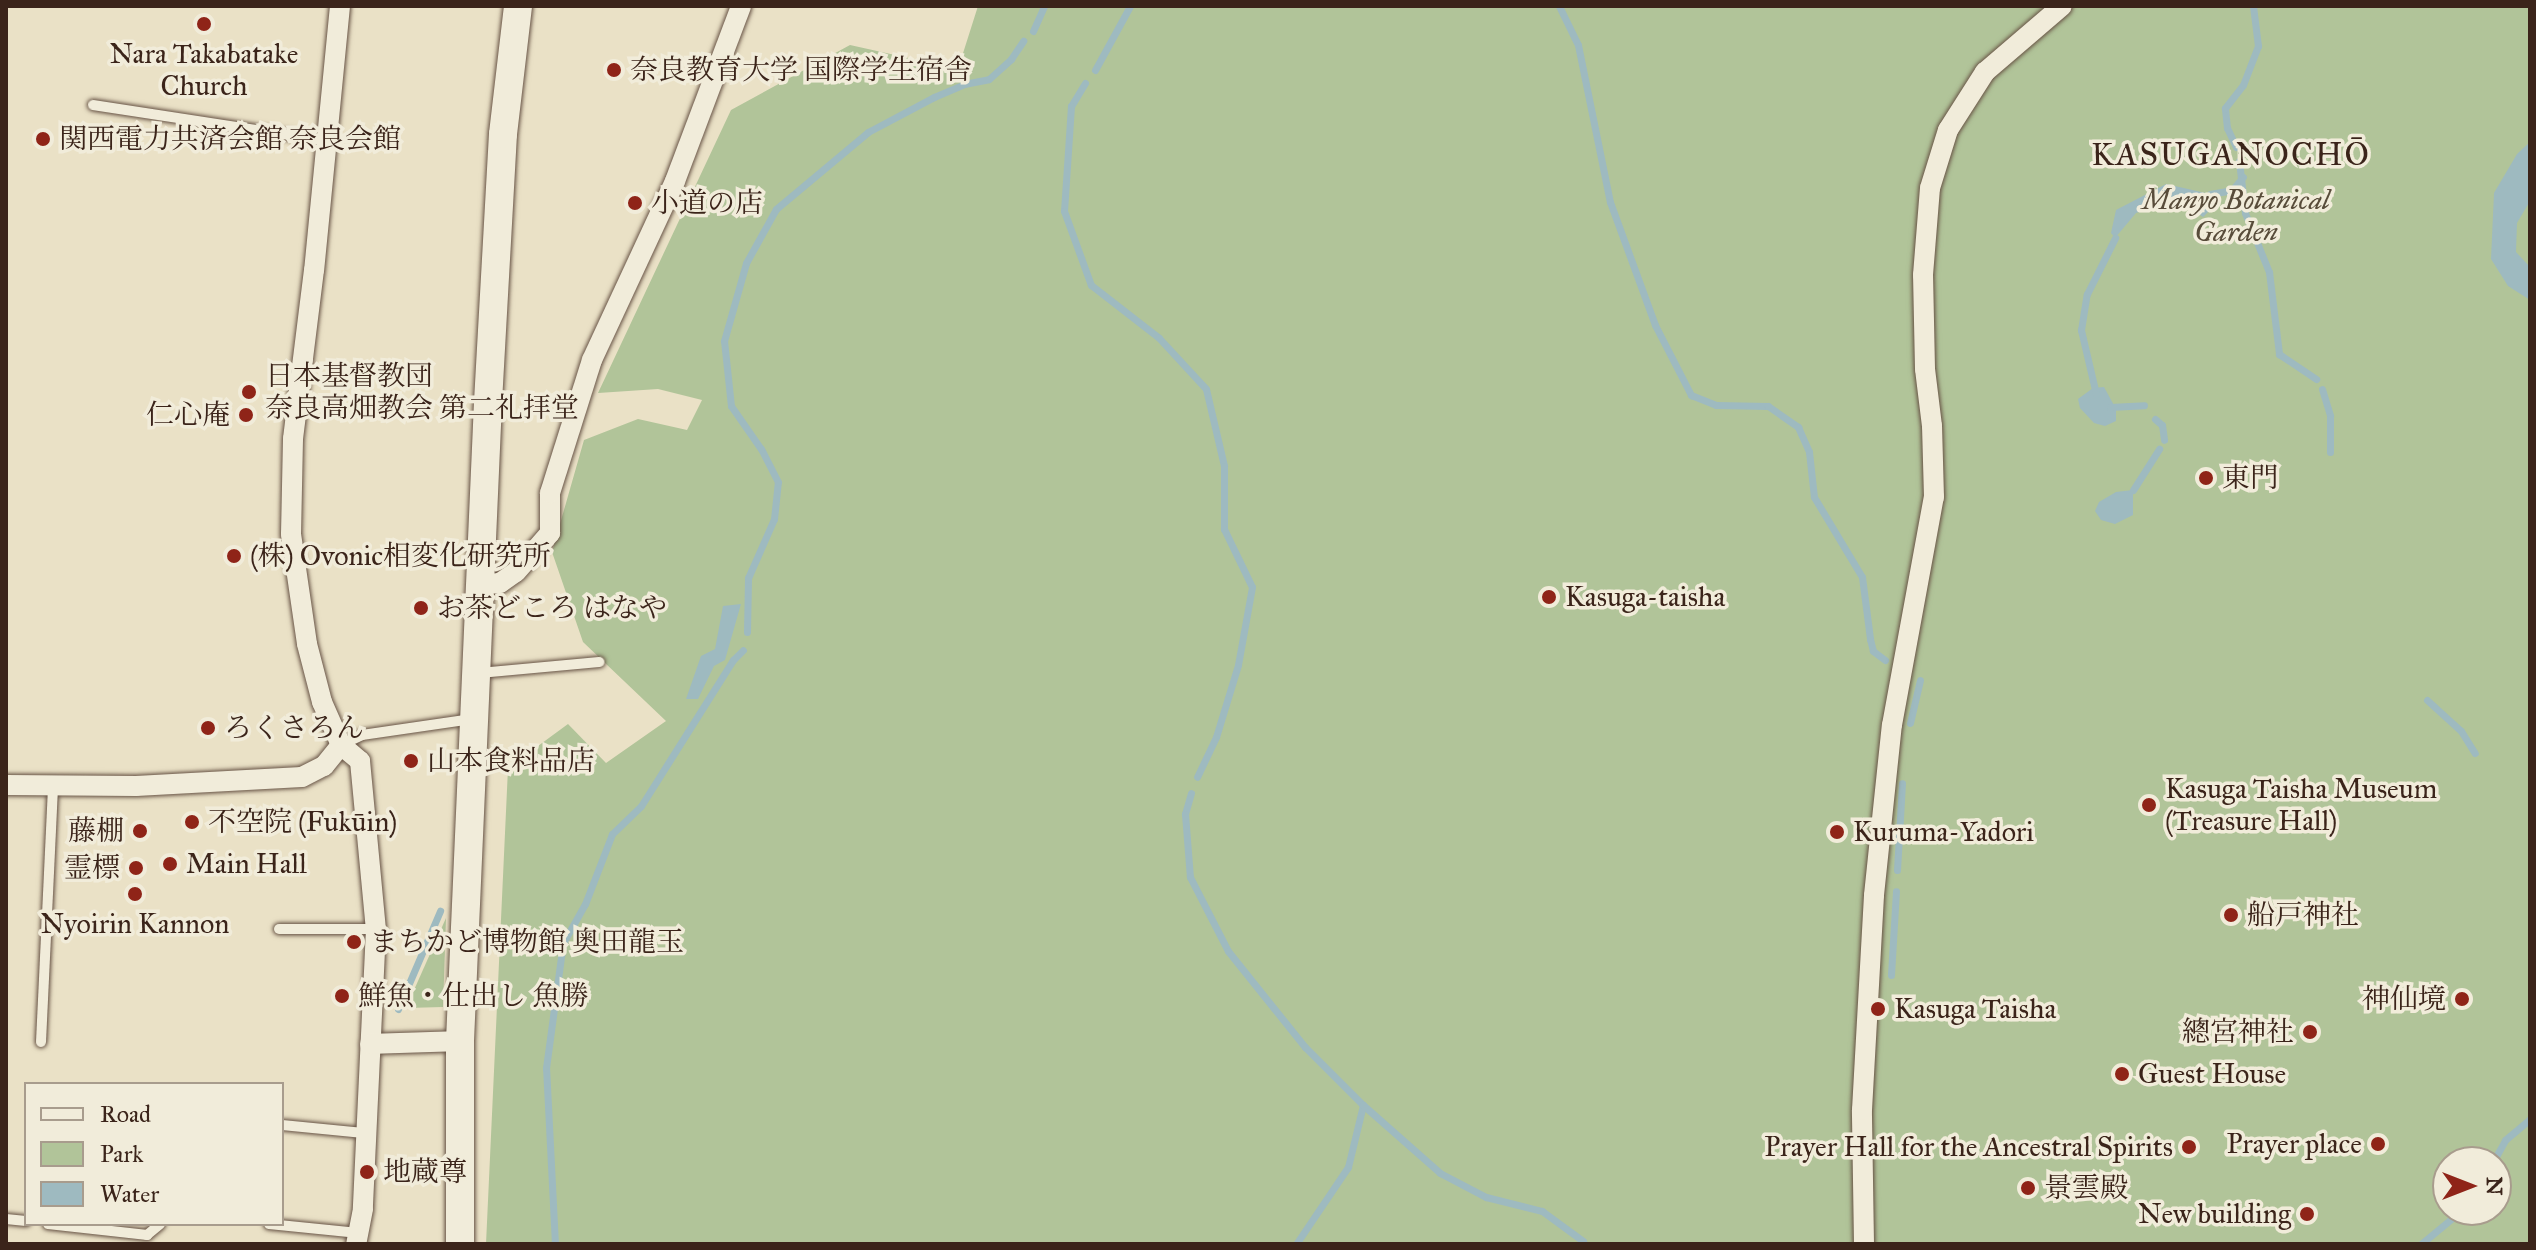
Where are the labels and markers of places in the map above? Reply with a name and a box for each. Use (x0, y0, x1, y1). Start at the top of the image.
marker: Nara Takabatake Church (195, 15, 213, 33)
place label: Nara Takabatake Church (109, 37, 299, 103)
place label: 奈良教育大学 国際学生宿舎 (630, 53, 972, 87)
marker: 奈良教育大学 国際学生宿舎 (605, 61, 623, 79)
place label: 関西電力共済会館 奈良会館 (59, 122, 401, 156)
marker: 関西電力共済会館 奈良会館 (34, 130, 52, 148)
place label: 小道の店 (651, 186, 763, 220)
marker: 小道の店 (626, 194, 644, 212)
place label: 日本基督教団 奈良高畑教会 第二礼拝堂 (265, 359, 579, 425)
marker: 日本基督教団 奈良高畑教会 第二礼拝堂 (240, 383, 258, 401)
place label: 仁心庵 (146, 398, 230, 432)
marker: 仁心庵 (237, 406, 255, 424)
place label: 東門 (2222, 461, 2278, 495)
marker: 東門 (2197, 469, 2215, 487)
place label: (株) Ovonic相変化研究所 (250, 539, 551, 573)
marker: (株) Ovonic相変化研究所 (225, 547, 243, 565)
place label: Kasuga-taisha (1565, 580, 1725, 614)
marker: Kasuga-taisha (1540, 588, 1558, 606)
place label: お茶どころ はなや (437, 591, 667, 625)
marker: お茶どころ はなや (412, 599, 430, 617)
place label: ろくさろん (224, 711, 364, 745)
marker: ろくさろん (199, 719, 217, 737)
place label: 山本食料品店 (427, 744, 595, 778)
marker: 山本食料品店 (402, 752, 420, 770)
place label: Kasuga Taisha Museum (Treasure Hall) (2165, 772, 2437, 838)
marker: Kasuga Taisha Museum (Treasure Hall) (2140, 796, 2158, 814)
place label: 不空院 (Fukūin) (208, 805, 397, 839)
marker: 不空院 (Fukūin) (183, 813, 201, 831)
place label: 藤棚 (68, 814, 124, 848)
place label: Kuruma-Yadori (1853, 815, 2034, 849)
marker: 藤棚 (131, 822, 149, 840)
marker: Kuruma-Yadori (1828, 823, 1846, 841)
place label: Main Hall (186, 847, 307, 881)
place label: 霊標 (64, 851, 120, 885)
marker: Main Hall (161, 855, 179, 873)
marker: 霊標 (127, 859, 145, 877)
marker: Nyoirin Kannon (126, 885, 144, 903)
place label: 船戸神社 (2247, 898, 2359, 932)
marker: 船戸神社 (2222, 906, 2240, 924)
place label: Nyoirin Kannon (41, 907, 229, 941)
place label: まちかど博物館 奥田龍玉 (370, 925, 684, 959)
marker: まちかど博物館 奥田龍玉 (345, 933, 363, 951)
place label: 鮮魚・仕出し 魚勝 (358, 979, 588, 1013)
place label: 神仙境 (2362, 982, 2446, 1016)
marker: 鮮魚・仕出し 魚勝 (333, 987, 351, 1005)
marker: 神仙境 (2453, 990, 2471, 1008)
place label: Kasuga Taisha (1894, 992, 2056, 1026)
marker: Kasuga Taisha (1869, 1000, 1887, 1018)
place label: 總宮神社 (2182, 1015, 2294, 1049)
marker: 總宮神社 (2301, 1023, 2319, 1041)
place label: Guest House (2138, 1057, 2286, 1091)
marker: Guest House (2113, 1065, 2131, 1083)
place label: Prayer place (2226, 1127, 2362, 1161)
place label: Prayer Hall for the Ancestral Spirits (1764, 1130, 2173, 1164)
marker: Prayer place (2369, 1135, 2387, 1153)
marker: Prayer Hall for the Ancestral Spirits (2180, 1138, 2198, 1156)
place label: 地蔵尊 (383, 1155, 467, 1189)
marker: 地蔵尊 (358, 1163, 376, 1181)
place label: 景雲殿 (2044, 1171, 2128, 1205)
marker: 景雲殿 (2019, 1179, 2037, 1197)
place label: New building (2138, 1197, 2291, 1231)
marker: New building (2298, 1205, 2316, 1223)

